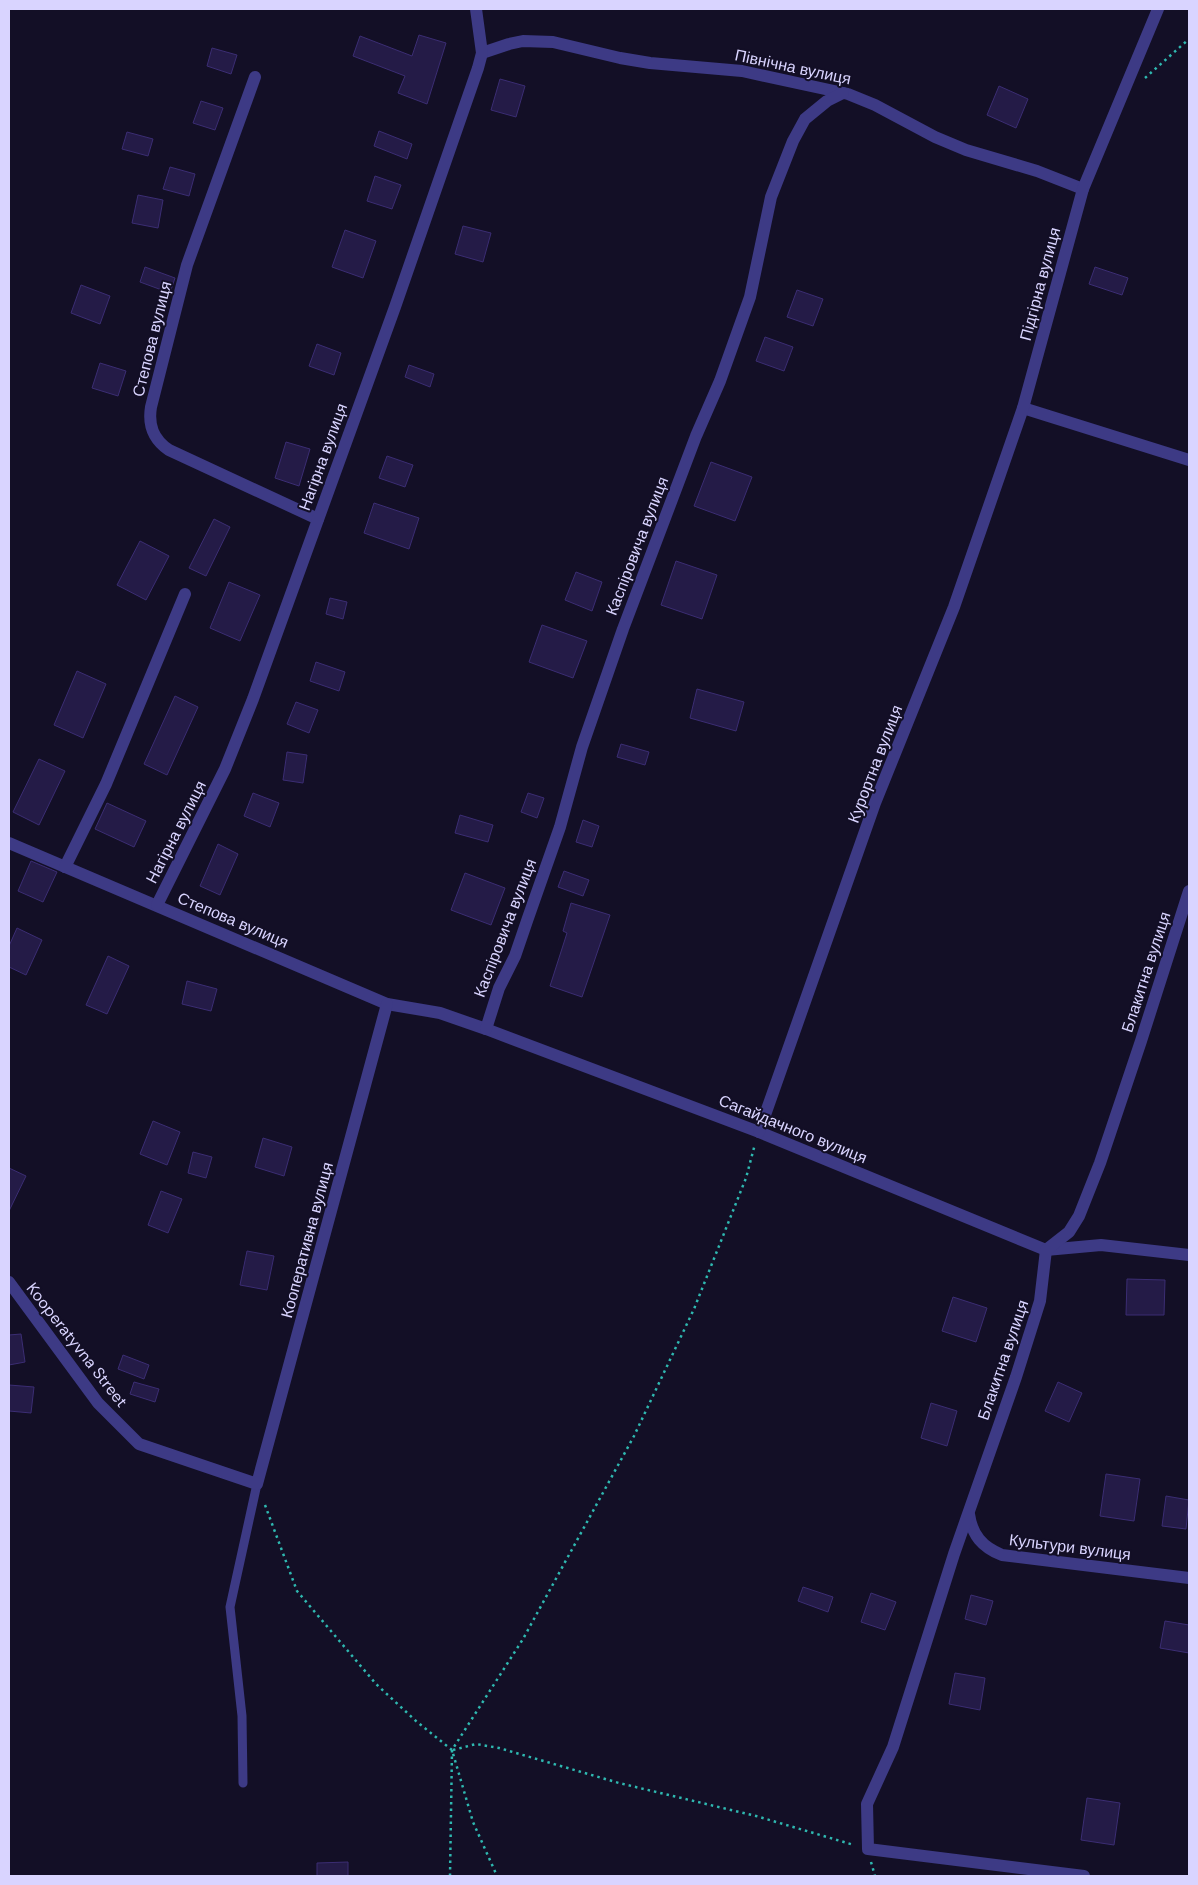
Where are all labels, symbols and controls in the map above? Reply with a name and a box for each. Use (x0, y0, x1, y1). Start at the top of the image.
street label: Північна вулиця (733, 44, 853, 90)
street label: Підгірна вулиця (1015, 225, 1065, 343)
street label: Степова вулиця (127, 279, 177, 399)
street label: Нагірна вулиця (294, 400, 352, 514)
street label: Каспіровича вулиця (601, 474, 673, 618)
street label: Курортна вулиця (843, 702, 907, 826)
street label: Нагірна вулиця (141, 777, 211, 887)
street label: Каспіровича вулиця (469, 856, 541, 1000)
street label: Степова вулиця (174, 887, 292, 953)
street label: Блакитна вулиця (1117, 909, 1175, 1035)
street label: Сагайдачного вулиця (716, 1090, 870, 1168)
street label: Кооперативна вулиця (276, 1160, 338, 1320)
street label: Kooperatyvna Street (22, 1278, 132, 1412)
street label: Блакитна вулиця (973, 1297, 1033, 1423)
street label: Культури вулиця (1008, 1529, 1132, 1565)

